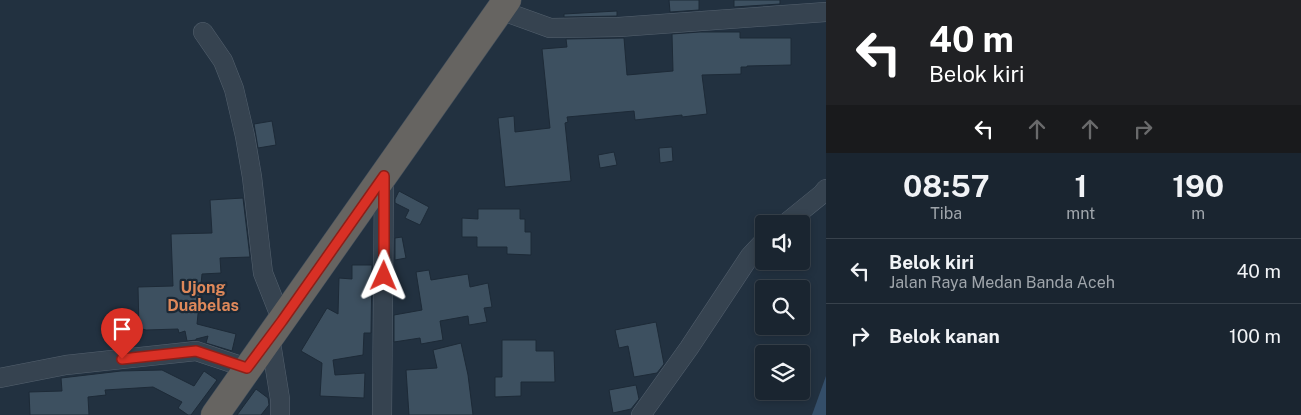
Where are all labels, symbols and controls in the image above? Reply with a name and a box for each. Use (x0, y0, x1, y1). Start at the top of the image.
text: 40 m (929, 19, 1014, 60)
icon: left (846, 20, 911, 85)
text: Belok kiri (929, 61, 1025, 87)
icon: left (970, 115, 998, 143)
icon: ahead (1023, 115, 1051, 143)
icon: ahead (1076, 115, 1104, 143)
icon: right (1129, 115, 1157, 143)
text: 08:57 (903, 168, 989, 204)
text: 1 (1074, 168, 1087, 204)
text: 190 (1172, 168, 1224, 204)
text: Tiba (930, 204, 962, 223)
text: mnt (1066, 204, 1095, 223)
text: m (1191, 204, 1205, 223)
map controls (755, 215, 810, 400)
button: sound (755, 215, 810, 270)
position arrow (357, 249, 409, 301)
text: Belok kiri (889, 251, 974, 273)
icon: left (846, 257, 874, 285)
text: 40 m (1236, 260, 1281, 282)
text: Jalan Raya Medan Banda Aceh (889, 273, 1115, 292)
district label: Ujong Duabelas (167, 278, 239, 315)
button: search (755, 280, 810, 335)
pin (101, 308, 143, 359)
icon: arrive (108, 315, 136, 343)
icon: right (846, 322, 874, 350)
text: Belok kanan (889, 325, 1000, 347)
text: 100 m (1229, 325, 1281, 347)
button: layers (755, 345, 810, 400)

